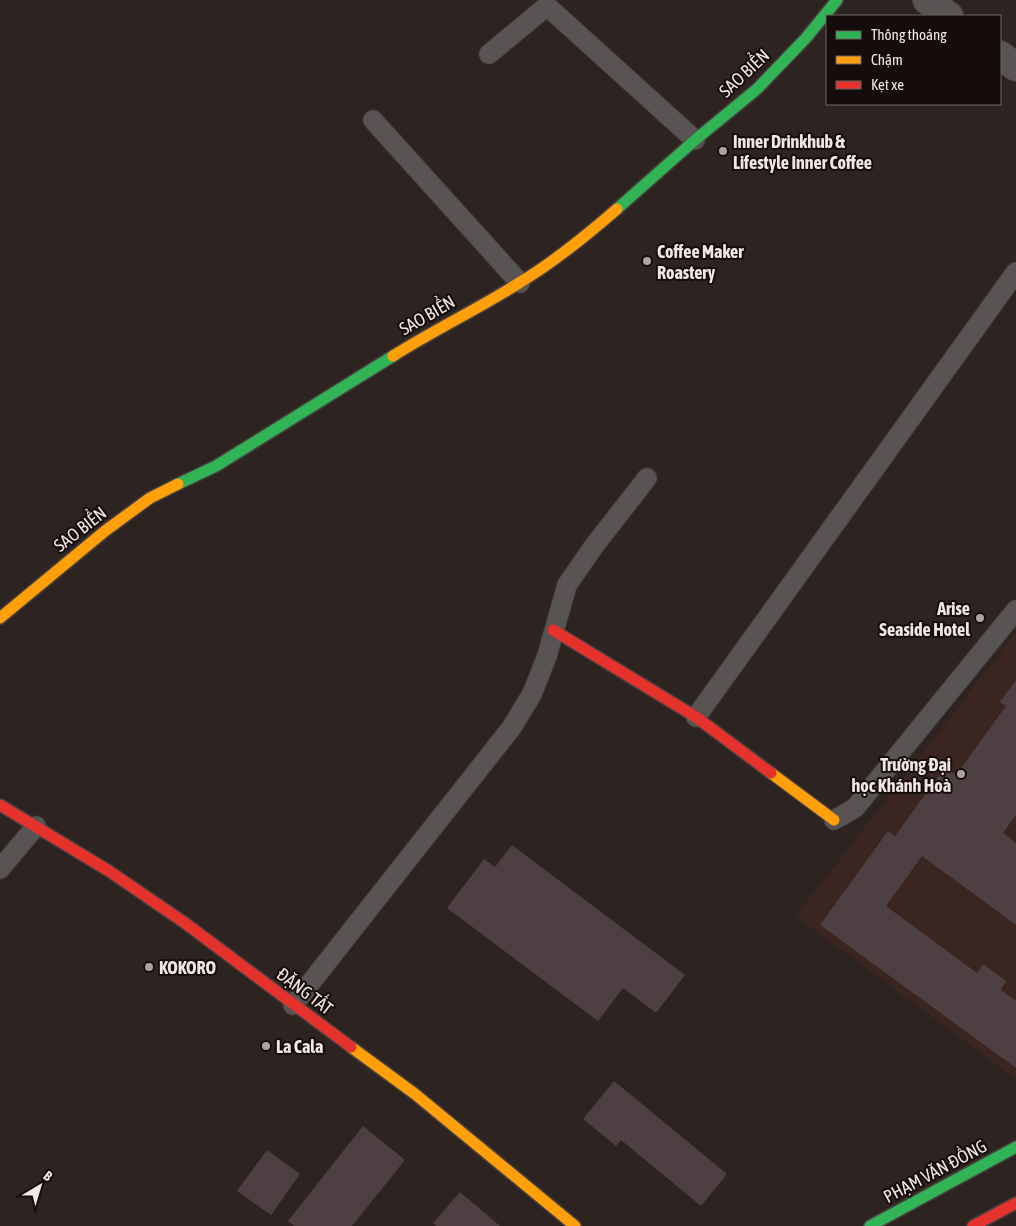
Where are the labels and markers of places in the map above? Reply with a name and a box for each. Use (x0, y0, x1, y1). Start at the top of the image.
place label: Inner Drinkhub & Lifestyle Inner Coffee (733, 131, 872, 173)
marker: Inner Drinkhub & Lifestyle Inner Coffee (717, 145, 729, 157)
place label: Coffee Maker Roastery (657, 241, 744, 283)
marker: Coffee Maker Roastery (641, 255, 653, 267)
place label: Arise Seaside Hotel (879, 598, 970, 640)
marker: Arise Seaside Hotel (974, 612, 986, 624)
place label: Trường Đại học Khánh Hoà (852, 754, 951, 796)
marker: Trường Đại học Khánh Hoà (955, 768, 967, 780)
place label: KOKORO (159, 957, 216, 978)
marker: KOKORO (143, 961, 155, 973)
place label: La Cala (276, 1036, 323, 1057)
marker: La Cala (260, 1040, 272, 1052)

